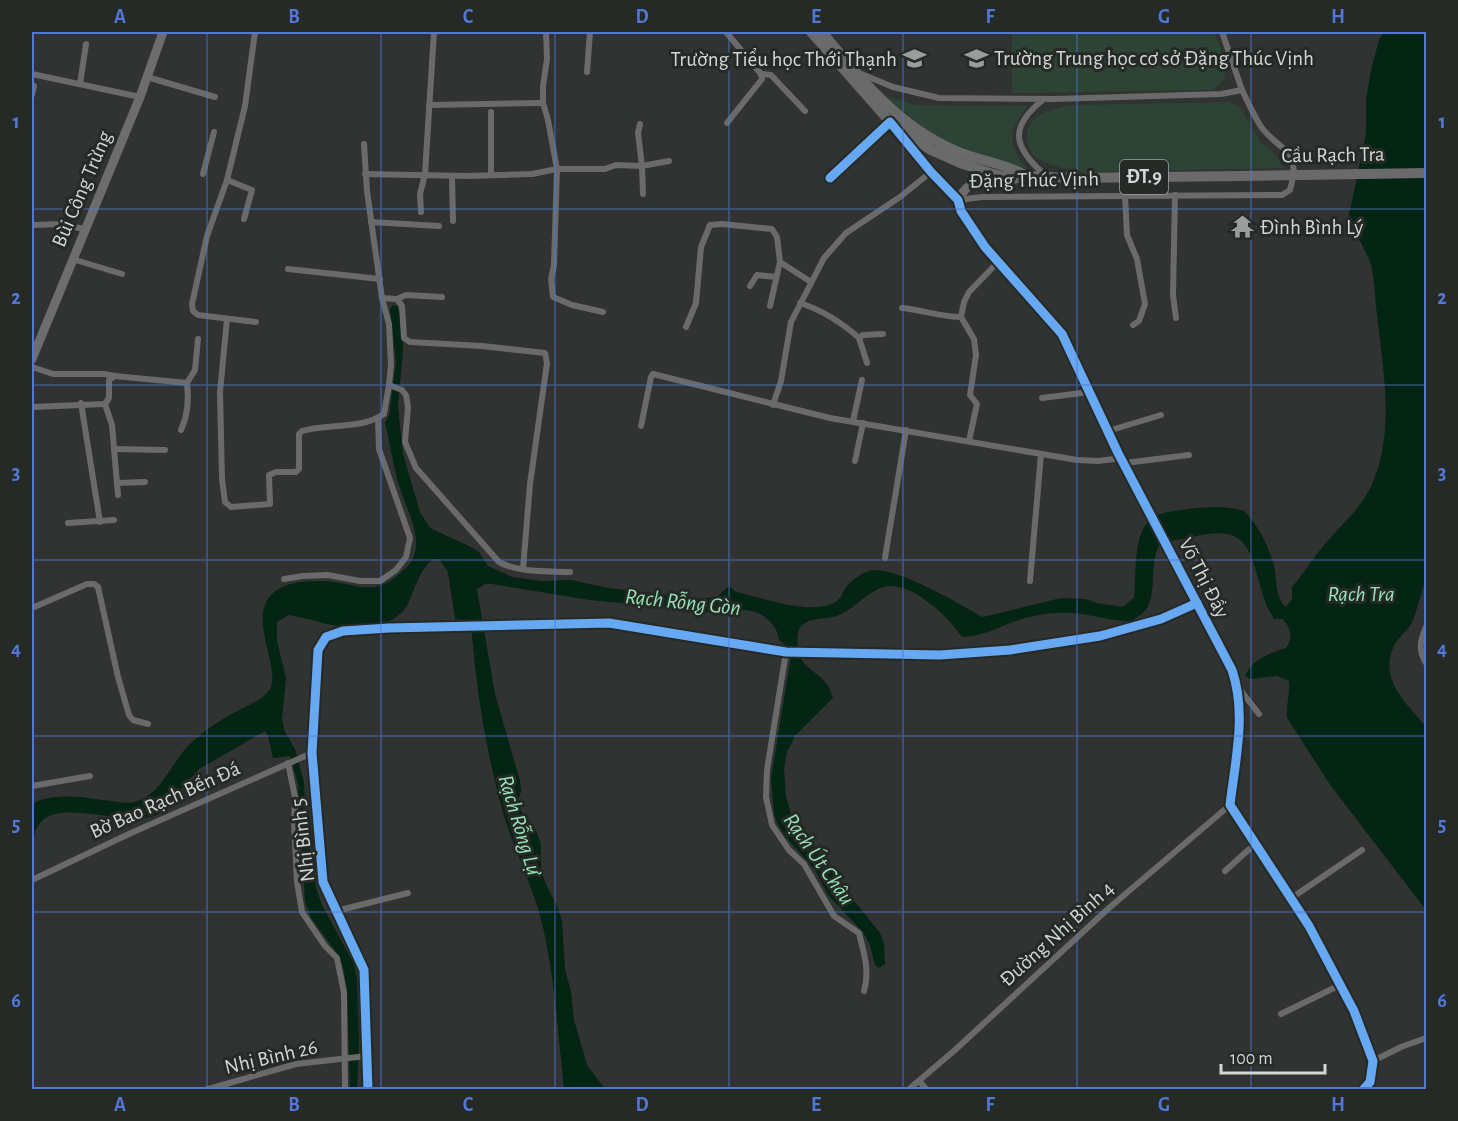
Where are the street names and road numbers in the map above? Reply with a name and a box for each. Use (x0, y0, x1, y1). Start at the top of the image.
street label: Bùi Công Trừng (48, 127, 116, 250)
street label: Cầu Rạch Tra (1281, 144, 1385, 166)
road number: ĐT.9 (1120, 160, 1168, 194)
street label: Đặng Thúc Vịnh (969, 168, 1099, 192)
street label: Võ Thị Đầy (1175, 535, 1233, 621)
street label: Bờ Bao Rạch Bến Đá (87, 757, 243, 842)
street label: Nhị Bình 5 (287, 797, 319, 883)
street label: Đường Nhị Bình 4 (996, 877, 1118, 991)
street label: Nhị Bình 26 (222, 1036, 320, 1078)

